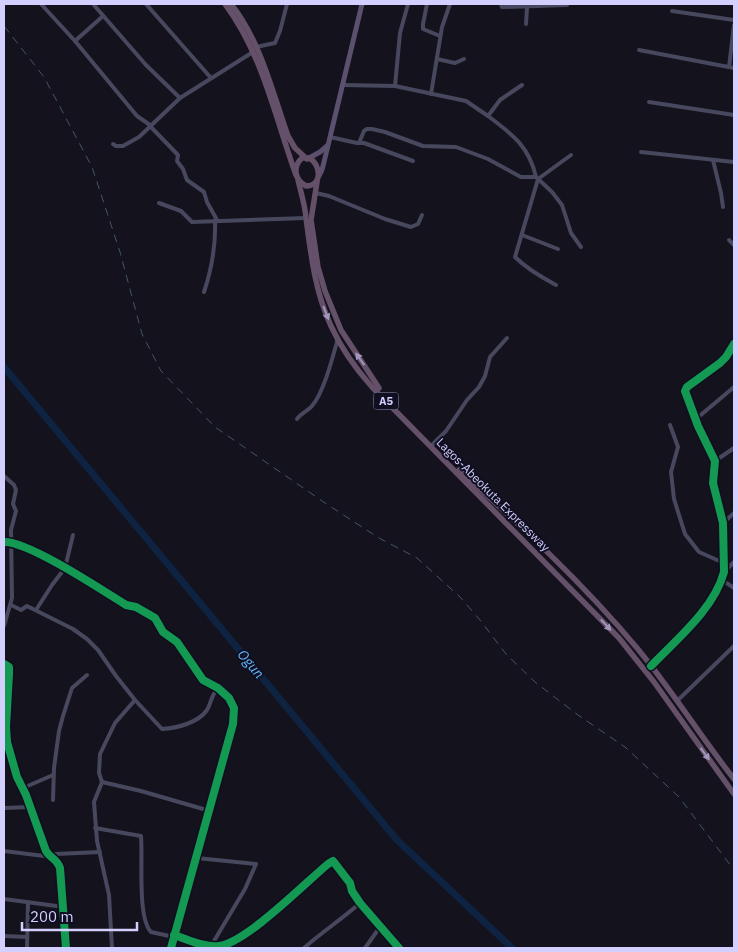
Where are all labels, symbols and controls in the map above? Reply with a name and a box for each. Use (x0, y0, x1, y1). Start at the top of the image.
one-way arrow (323, 306, 330, 321)
one-way arrow (355, 352, 365, 366)
road number: A5 (374, 392, 398, 410)
street label: Lagos-Abeokuta Expressway (434, 435, 553, 554)
one-way arrow (600, 619, 612, 631)
water label: Ogun (234, 646, 268, 682)
one-way arrow (700, 747, 710, 760)
scale bar (22, 900, 138, 932)
text: 200 m (30, 907, 74, 926)

